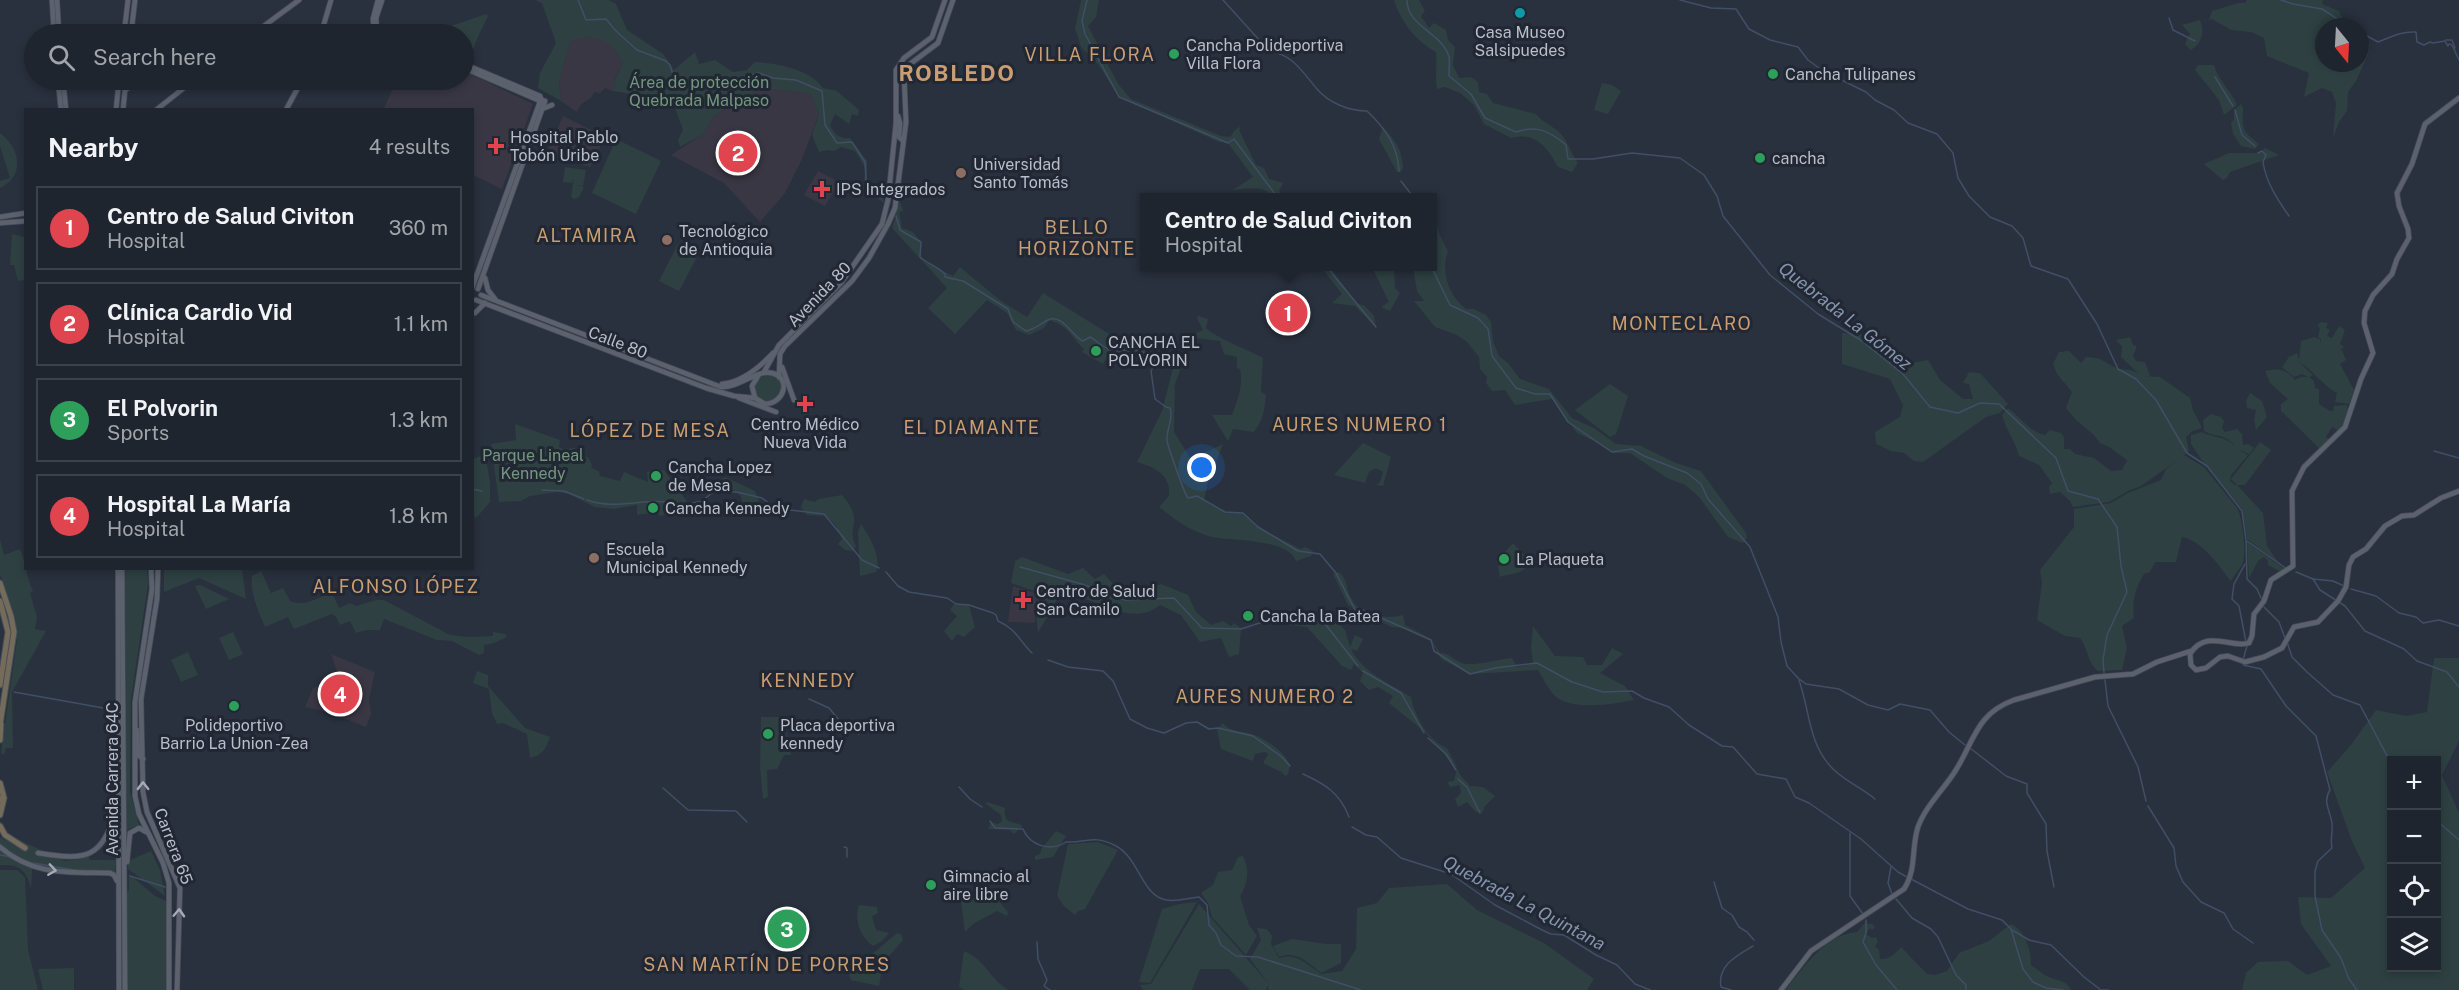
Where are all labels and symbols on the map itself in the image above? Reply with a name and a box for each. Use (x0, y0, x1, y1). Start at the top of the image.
marker: Casa Museo Salsipuedes (1513, 6, 1527, 20)
north arrow (2315, 18, 2369, 72)
place label: Casa Museo Salsipuedes (1475, 23, 1565, 60)
place label: Cancha Polideportiva Villa Flora (1186, 36, 1343, 73)
district label: VILLA FLORA (1025, 44, 1155, 65)
marker: Cancha Polideportiva Villa Flora (1167, 47, 1181, 61)
district label: ROBLEDO (899, 60, 1015, 86)
place label: Cancha Tulipanes (1785, 65, 1916, 84)
marker: Cancha Tulipanes (1766, 67, 1780, 81)
park label: Área de protección Quebrada Malpaso (629, 72, 769, 110)
place label: Hospital Pablo Tobón Uribe (510, 128, 618, 165)
pin: 2 (718, 130, 758, 176)
marker: Hospital Pablo Tobón Uribe (487, 137, 505, 155)
place label: cancha (1772, 149, 1825, 168)
marker: cancha (1753, 151, 1767, 165)
place label: Universidad Santo Tomás (973, 155, 1068, 192)
marker: Universidad Santo Tomás (954, 166, 968, 180)
marker: IPS Integrados (813, 180, 831, 198)
place label: IPS Integrados (836, 180, 945, 199)
district label: BELLO HORIZONTE (1018, 217, 1136, 259)
place label: Tecnológico de Antioquia (679, 222, 773, 259)
district label: ALTAMIRA (536, 225, 638, 246)
marker: Tecnológico de Antioquia (660, 233, 674, 247)
water label: Quebrada La Gómez (1775, 257, 1916, 374)
street label: Avenida 80 (784, 258, 855, 331)
pin: 1 (1268, 290, 1308, 336)
district label: MONTECLARO (1612, 313, 1752, 334)
street label: Calle 80 (586, 323, 650, 362)
place label: CANCHA EL POLVORIN (1108, 333, 1200, 370)
marker: CANCHA EL POLVORIN (1089, 344, 1103, 358)
marker: Centro Médico Nueva Vida (796, 395, 814, 413)
district label: AURES NUMERO 1 (1272, 414, 1448, 435)
place label: Centro Médico Nueva Vida (751, 415, 859, 452)
district label: EL DIAMANTE (903, 417, 1041, 438)
district label: LÓPEZ DE MESA (570, 419, 730, 441)
park label: Parque Lineal Kennedy (482, 446, 584, 483)
your location (1187, 453, 1216, 482)
place label: Cancha Lopez de Mesa (668, 458, 772, 495)
marker: Cancha Lopez de Mesa (649, 469, 663, 483)
place label: Cancha Kennedy (665, 499, 790, 518)
marker: Cancha Kennedy (646, 501, 660, 515)
place label: Escuela Municipal Kennedy (606, 540, 748, 577)
place label: La Plaqueta (1516, 550, 1604, 569)
marker: Escuela Municipal Kennedy (587, 551, 601, 565)
marker: La Plaqueta (1497, 552, 1511, 566)
district label: ALFONSO LÓPEZ (313, 575, 479, 597)
place label: Centro de Salud San Camilo (1036, 582, 1155, 619)
marker: Centro de Salud San Camilo (1014, 591, 1032, 609)
place label: Cancha la Batea (1260, 607, 1380, 626)
marker: Cancha la Batea (1241, 609, 1255, 623)
district label: KENNEDY (760, 670, 856, 691)
pin: 4 (320, 672, 360, 716)
district label: AURES NUMERO 2 (1175, 686, 1355, 707)
marker: Polideportivo Barrio La Union -Zea (227, 699, 241, 713)
street label: Avenida Carrera 64C (103, 702, 122, 856)
place label: Polideportivo Barrio La Union -Zea (160, 716, 308, 753)
place label: Placa deportiva kennedy (780, 716, 895, 753)
marker: Placa deportiva kennedy (761, 727, 775, 741)
one-way arrow (137, 782, 150, 791)
street label: Carrera 65 (150, 805, 197, 887)
water label: Quebrada La Quintana (1440, 851, 1609, 954)
one-way arrow (47, 864, 57, 876)
place label: Gimnacio al aire libre (943, 867, 1030, 904)
marker: Gimnacio al aire libre (924, 878, 938, 892)
pin: 3 (768, 906, 806, 952)
one-way arrow (172, 908, 185, 917)
district label: SAN MARTÍN DE PORRES (643, 953, 891, 975)

